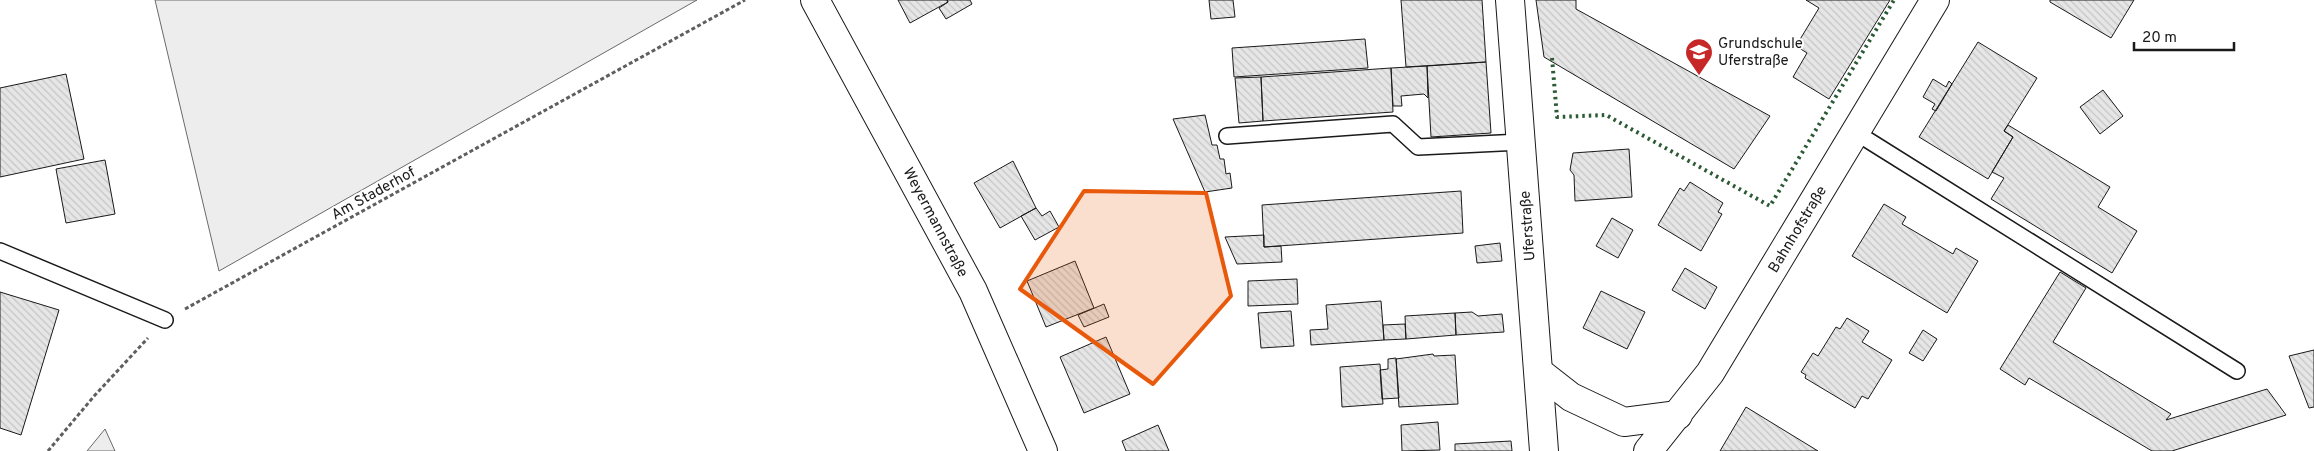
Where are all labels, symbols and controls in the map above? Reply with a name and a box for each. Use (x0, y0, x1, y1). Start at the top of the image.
scale bar (2134, 20, 2234, 52)
text: 20 m (2142, 29, 2177, 48)
place label: Grundschule Uferstraße (1718, 35, 1803, 71)
school or university icon: Grundschule Uferstraße (1684, 37, 1714, 76)
street label: Am Staderhof (328, 163, 419, 225)
street label: Weyermannstraße (898, 165, 972, 281)
street label: Bahnhofstraße (1765, 183, 1832, 277)
street label: Uferstraße (1517, 190, 1540, 262)

